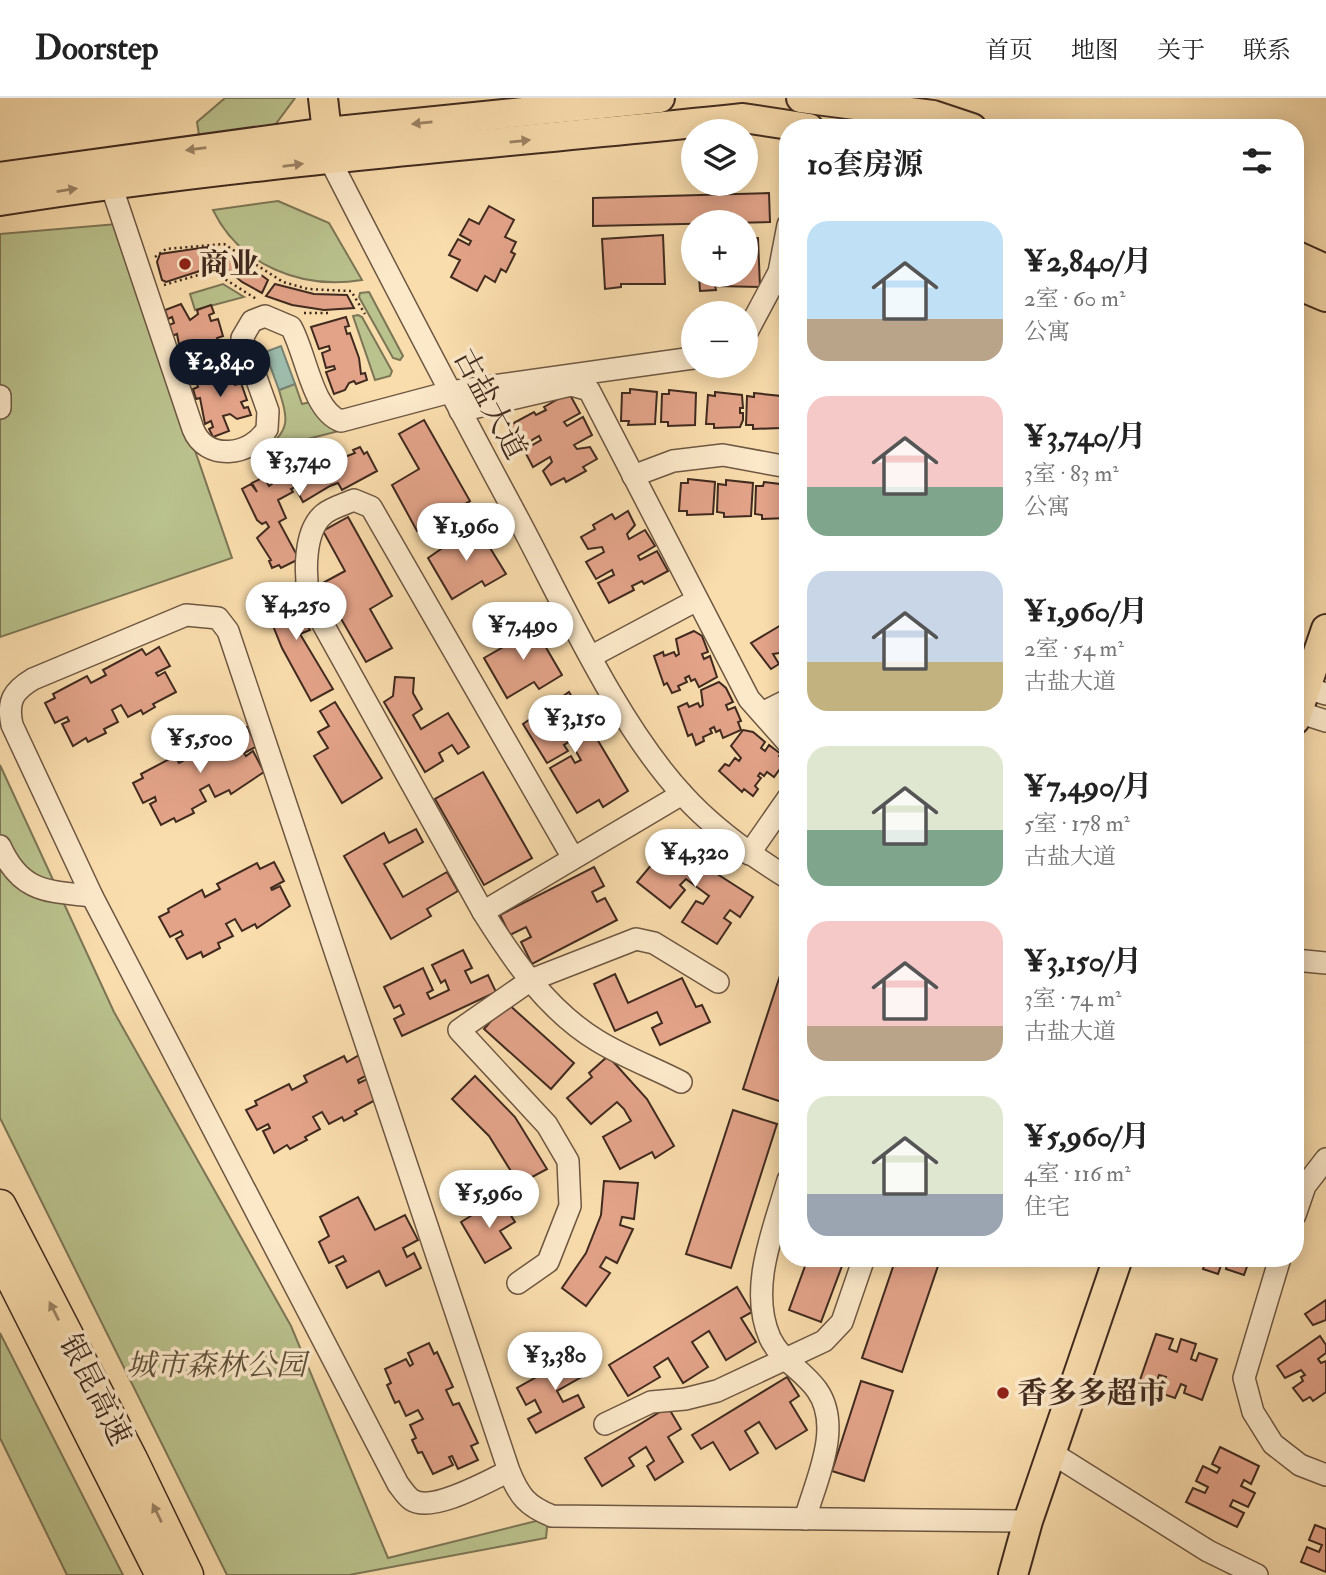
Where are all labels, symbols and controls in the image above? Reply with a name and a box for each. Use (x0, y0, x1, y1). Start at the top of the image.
text: Doorstep (35, 28, 158, 69)
text: 首页 (985, 35, 1033, 66)
text: 地图 (1071, 35, 1119, 66)
text: 关于 (1157, 35, 1205, 66)
text: 联系 (1243, 35, 1291, 66)
one-way arrow (411, 117, 433, 128)
map controls (681, 119, 758, 378)
button: layers (681, 119, 758, 196)
one-way arrow (509, 135, 531, 146)
icon: filters (1238, 142, 1276, 180)
one-way arrow (185, 144, 207, 155)
text: 10套房源 (807, 146, 923, 183)
one-way arrow (283, 159, 305, 170)
one-way arrow (57, 184, 79, 195)
button: + (681, 210, 758, 287)
text: ¥2,840/月 (1024, 243, 1152, 280)
place label: 商业 (199, 246, 259, 283)
icon: home (863, 249, 947, 333)
marker: 商业 (177, 256, 193, 272)
text: 2室 · 60 m² (1024, 284, 1125, 313)
button: − (681, 301, 758, 378)
text: 公寓 (1024, 317, 1070, 346)
pin: ¥2,840 (163, 340, 277, 399)
street label: 古盐大道 (445, 342, 535, 466)
text: ¥2,840 (185, 347, 255, 376)
text: ¥3,740/月 (1024, 418, 1146, 455)
icon: home (863, 424, 947, 508)
pin: ¥3,740 (242, 438, 356, 498)
text: ¥3,740 (267, 446, 331, 475)
text: 3室 · 83 m² (1024, 459, 1119, 488)
text: 公寓 (1024, 492, 1070, 521)
pin: ¥1,960 (409, 504, 523, 563)
text: ¥1,960 (433, 511, 499, 540)
pin: ¥4,250 (239, 582, 353, 642)
text: ¥4,250 (262, 590, 330, 619)
text: ¥1,960/月 (1024, 593, 1148, 630)
icon: home (863, 599, 947, 683)
pin: ¥7,490 (466, 602, 580, 662)
text: ¥7,490 (488, 610, 558, 639)
text: 2室 · 54 m² (1024, 634, 1124, 663)
text: 古盐大道 (1024, 667, 1116, 696)
pin: ¥3,150 (518, 696, 632, 755)
text: ¥3,150 (544, 703, 606, 732)
pin: ¥5,500 (143, 716, 257, 775)
text: ¥5,500 (167, 723, 233, 752)
text: ¥7,490/月 (1024, 768, 1152, 805)
icon: home (863, 774, 947, 858)
text: 5室 · 178 m² (1024, 809, 1130, 838)
pin: ¥4,320 (638, 830, 752, 889)
text: ¥4,320 (661, 837, 729, 866)
text: 古盐大道 (1024, 842, 1116, 871)
text: ¥3,150/月 (1024, 943, 1142, 980)
icon: home (863, 949, 947, 1033)
text: 3室 · 74 m² (1024, 984, 1122, 1013)
text: 古盐大道 (1024, 1017, 1116, 1046)
text: ¥5,960/月 (1024, 1118, 1150, 1155)
icon: home (863, 1124, 947, 1208)
text: 4室 · 116 m² (1024, 1159, 1131, 1188)
pin: ¥5,960 (432, 1170, 546, 1230)
text: ¥5,960 (455, 1178, 523, 1207)
text: 住宅 (1024, 1192, 1070, 1221)
one-way arrow (48, 1301, 60, 1321)
street label: 银昆高速 (51, 1328, 139, 1452)
pin: ¥3,380 (498, 1332, 612, 1392)
text: ¥3,380 (524, 1340, 587, 1369)
park label: 城市森林公园 (126, 1347, 310, 1384)
place label: 香多多超市 (1017, 1375, 1167, 1412)
marker: 香多多超市 (995, 1385, 1011, 1401)
one-way arrow (151, 1503, 162, 1524)

